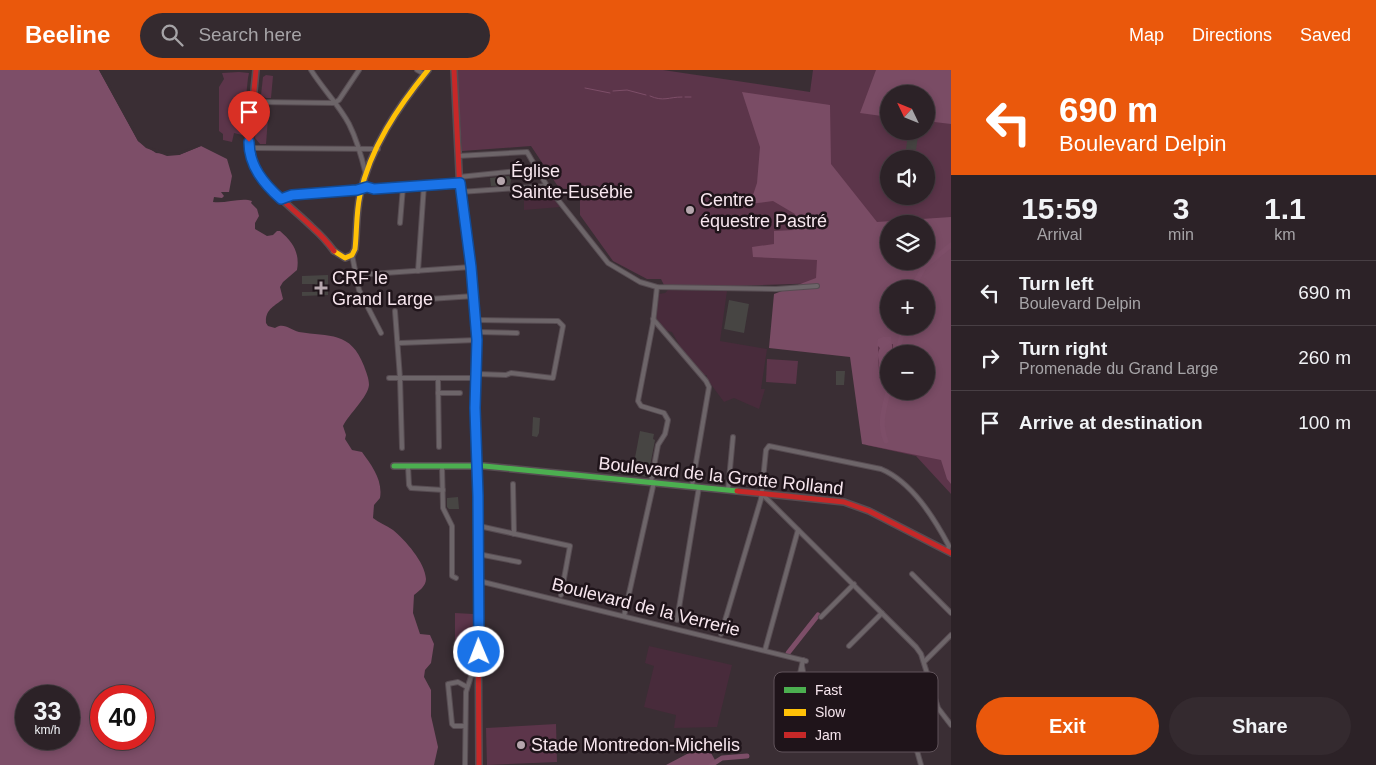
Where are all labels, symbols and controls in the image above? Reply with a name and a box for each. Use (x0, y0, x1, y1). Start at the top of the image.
search box (140, 13, 490, 58)
text: Beeline (25, 21, 110, 48)
icon: search (158, 21, 186, 49)
text: Search here (198, 24, 302, 45)
text: Map (1129, 25, 1164, 45)
text: Directions (1192, 25, 1272, 45)
text: Saved (1300, 25, 1351, 45)
north arrow (880, 85, 935, 140)
map controls (880, 85, 935, 400)
icon: left (976, 90, 1041, 155)
text: 690 m (1059, 90, 1158, 129)
pin (228, 91, 270, 142)
icon: arrive (235, 98, 263, 126)
text: Boulevard Delpin (1059, 131, 1227, 156)
button: sound (880, 150, 935, 205)
place label: Église Sainte-Eusébie (511, 161, 633, 202)
marker: Église Sainte-Eusébie (495, 175, 507, 187)
place label: Centre équestre Pastré (700, 190, 827, 231)
text: 15:59 (1021, 192, 1098, 225)
text: 3 (1173, 192, 1189, 225)
text: 1.1 (1264, 192, 1306, 225)
marker: Centre équestre Pastré (684, 204, 696, 216)
button: layers (880, 215, 935, 270)
text: Arrival (1037, 226, 1082, 243)
text: min (1168, 226, 1194, 243)
text: km (1274, 226, 1296, 243)
place label: CRF le Grand Large (332, 268, 433, 309)
text: Turn left (1019, 273, 1094, 294)
icon: left (976, 279, 1004, 307)
button: + (880, 280, 935, 335)
marker: CRF le Grand Large (314, 281, 328, 295)
text: 690 m (1298, 282, 1351, 303)
text: Boulevard Delpin (1019, 295, 1141, 312)
text: Turn right (1019, 338, 1107, 359)
icon: right (976, 344, 1004, 372)
button: − (880, 345, 935, 400)
text: 260 m (1298, 347, 1351, 368)
text: Promenade du Grand Large (1019, 360, 1218, 377)
icon: arrive (976, 409, 1004, 437)
text: Arrive at destination (1019, 412, 1203, 433)
text: 100 m (1298, 412, 1351, 433)
street label: Boulevard de la Grotte Rolland (598, 453, 844, 499)
street label: Boulevard de la Verrerie (550, 574, 742, 640)
position arrow (452, 625, 504, 677)
legend (774, 672, 938, 752)
text: Fast (815, 682, 842, 698)
speed limit sign: 40 (90, 685, 155, 750)
text: 33 (34, 697, 61, 725)
button: Exit (976, 697, 1159, 755)
button: Share (1169, 697, 1351, 755)
text: Slow (815, 704, 846, 720)
text: km/h (34, 723, 61, 737)
text: Jam (815, 727, 841, 743)
place label: Stade Montredon-Michelis (531, 735, 740, 755)
marker: Stade Montredon-Michelis (515, 739, 527, 751)

